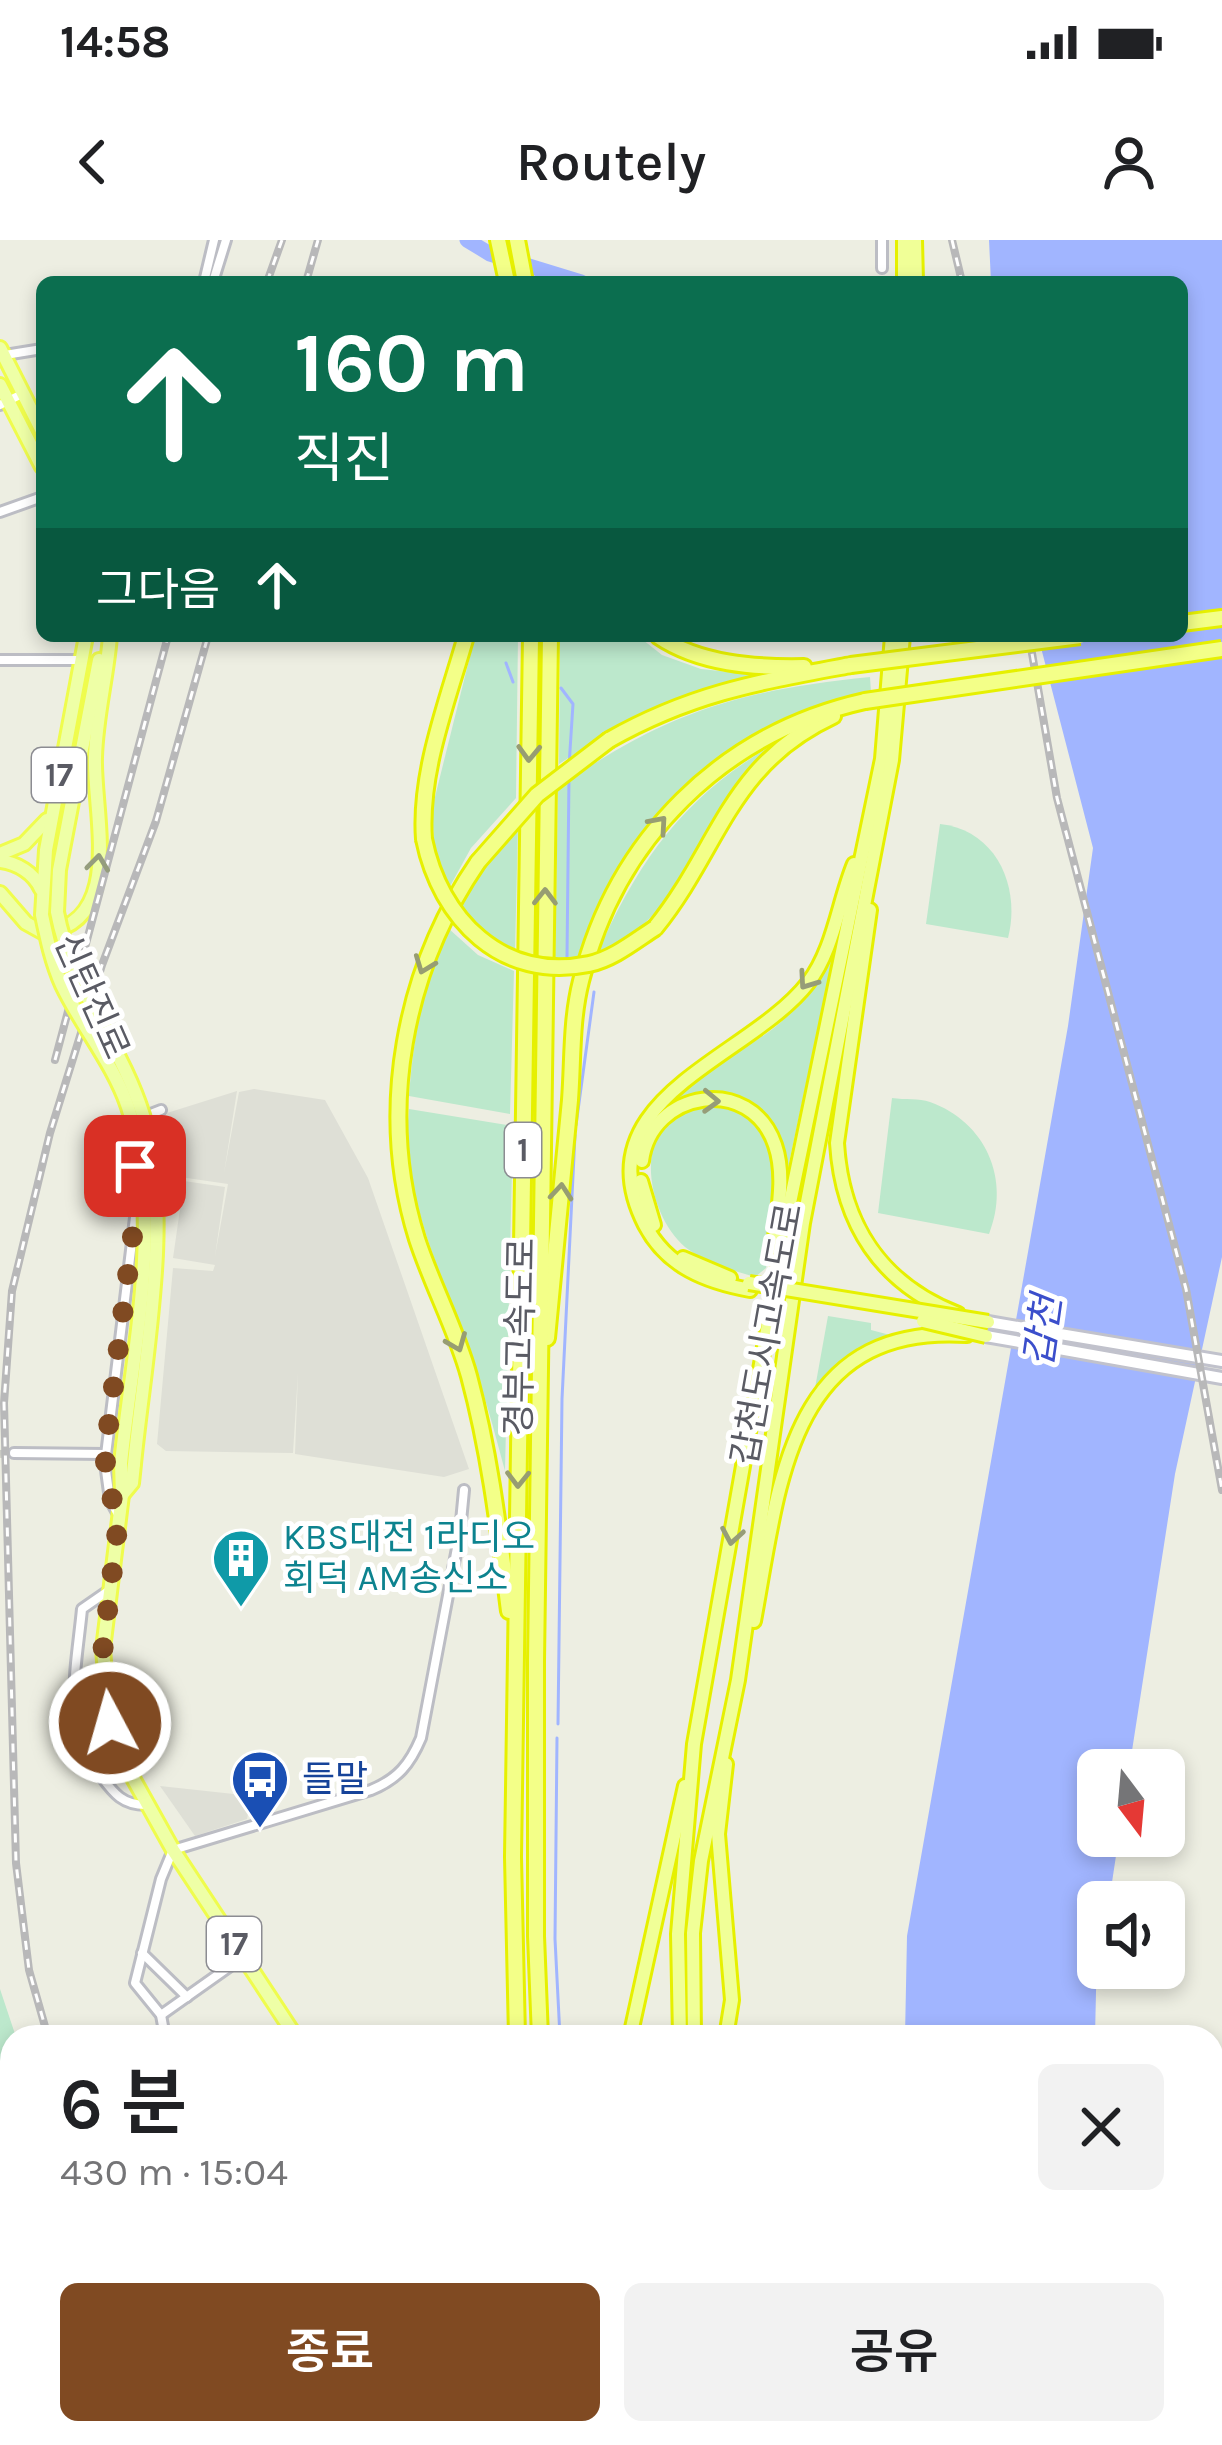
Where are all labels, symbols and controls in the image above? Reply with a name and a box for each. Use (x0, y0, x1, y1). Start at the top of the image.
text: 14:58 (60, 16, 170, 68)
icon: back (60, 129, 126, 195)
icon: person (1096, 129, 1162, 195)
text: Routely (516, 130, 706, 194)
text: 160 m (294, 314, 529, 412)
icon: ahead (96, 324, 252, 480)
text: 직진 (294, 427, 393, 491)
icon: ahead (244, 552, 310, 618)
text: 그다음 (96, 564, 220, 616)
one-way arrow (516, 744, 542, 763)
road number: 17 (32, 748, 86, 802)
one-way arrow (645, 816, 667, 838)
one-way arrow (84, 854, 110, 873)
one-way arrow (532, 887, 558, 905)
street label: 신탄진로 (46, 927, 138, 1065)
one-way arrow (414, 953, 439, 974)
one-way arrow (799, 968, 821, 990)
one-way arrow (702, 1088, 721, 1114)
pin (84, 1115, 186, 1217)
road number: 1 (505, 1123, 541, 1177)
icon: arrive (102, 1133, 168, 1199)
one-way arrow (548, 1182, 573, 1201)
street label: 갑천도시고속도로 (723, 1200, 811, 1468)
street label: 경부고속도로 (497, 1237, 543, 1437)
water label: 갑천 (1015, 1288, 1071, 1370)
one-way arrow (443, 1332, 467, 1353)
one-way arrow (505, 1471, 531, 1489)
place label: KBS대전 1라디오 회덕 AM송신소 (283, 1516, 535, 1599)
one-way arrow (720, 1526, 745, 1546)
building icon: KBS대전 1라디오 회덕 AM송신소 (210, 1527, 272, 1609)
position arrow (47, 1660, 173, 1786)
bus stop icon: 들말 (229, 1748, 291, 1830)
north arrow (1077, 1749, 1185, 1857)
map controls (1077, 1749, 1185, 1989)
place label: 들말 (302, 1758, 368, 1800)
button: sound (1077, 1881, 1185, 1989)
road number: 17 (207, 1917, 261, 1971)
text: 6 분 (60, 2062, 187, 2146)
button: close (1038, 2064, 1164, 2190)
text: 430 m · 15:04 (60, 2149, 288, 2195)
button: 종료 (60, 2283, 600, 2421)
button: 공유 (624, 2283, 1164, 2421)

